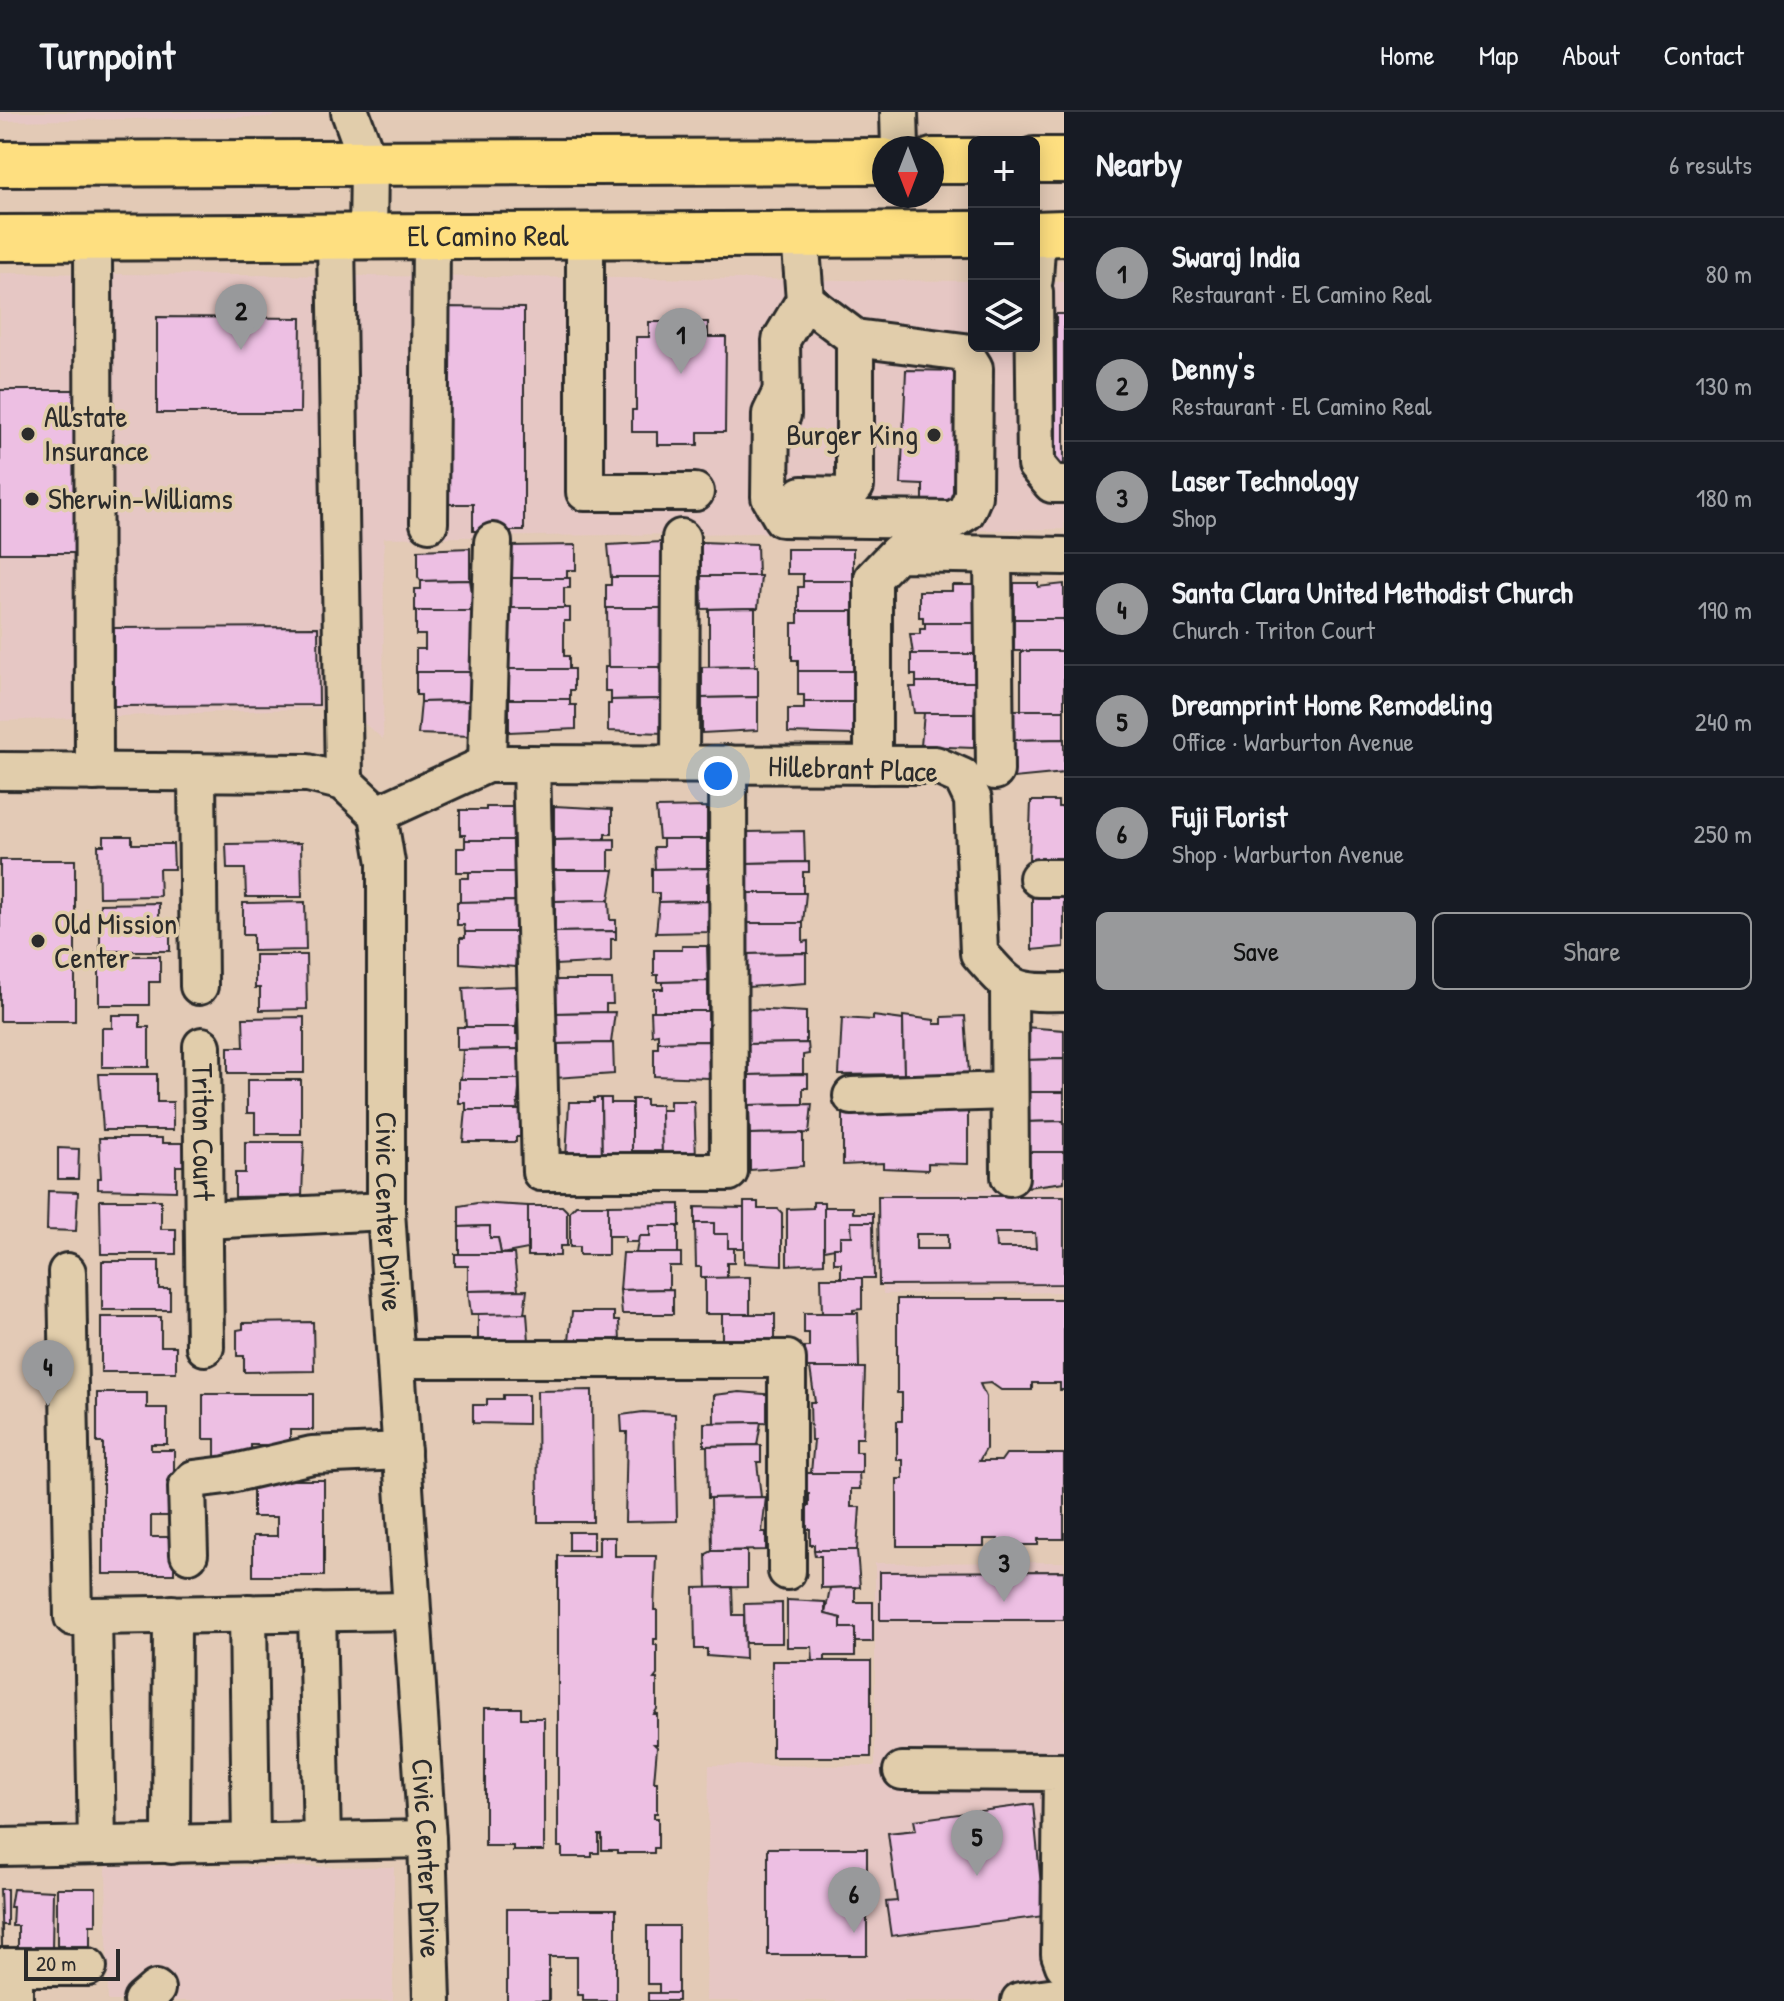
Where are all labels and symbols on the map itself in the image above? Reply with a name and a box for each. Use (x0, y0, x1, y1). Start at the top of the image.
north arrow (872, 136, 944, 208)
street label: El Camino Real (407, 215, 569, 255)
pin: 2 (215, 284, 267, 350)
pin: 1 (655, 308, 707, 374)
place label: Allstate Insurance (44, 396, 149, 470)
place label: Burger King (786, 414, 918, 454)
marker: Allstate Insurance (19, 425, 37, 443)
marker: Burger King (925, 426, 943, 444)
place label: Sherwin-Williams (48, 478, 233, 518)
marker: Sherwin-Williams (23, 490, 41, 508)
street label: Hillebrant Place (767, 745, 939, 791)
your location (698, 756, 738, 796)
place label: Old Mission Center (54, 903, 177, 977)
marker: Old Mission Center (29, 932, 47, 950)
street label: Triton Court (183, 1063, 225, 1202)
street label: Civic Center Drive (367, 1112, 413, 1312)
pin: 4 (22, 1340, 74, 1406)
pin: 3 (978, 1536, 1030, 1602)
street label: Civic Center Drive (403, 1757, 452, 1959)
pin: 5 (951, 1810, 1003, 1876)
pin: 6 (828, 1867, 880, 1933)
scale bar (24, 1945, 120, 1981)

